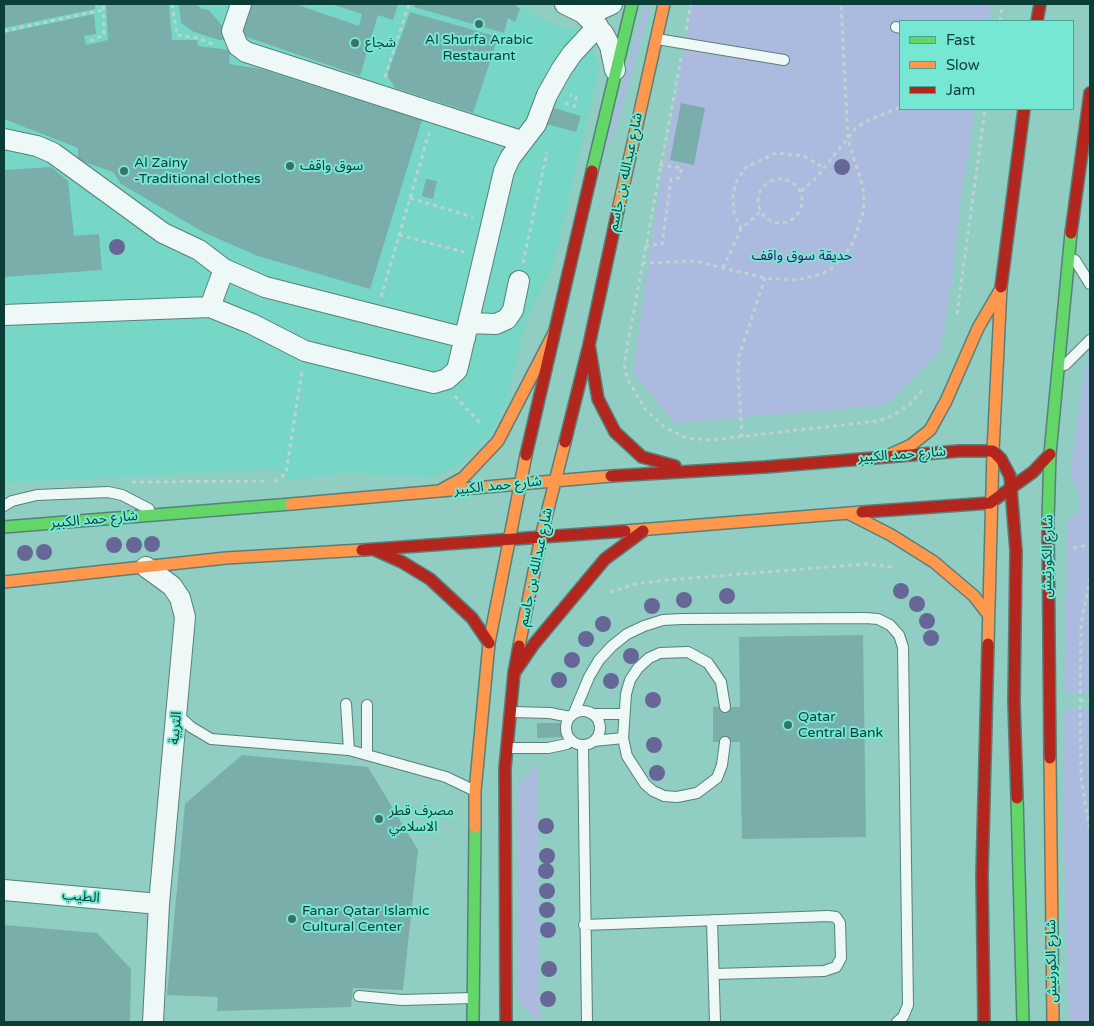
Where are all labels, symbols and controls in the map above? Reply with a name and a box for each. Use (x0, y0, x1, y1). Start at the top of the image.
marker: Al Shurfa Arabic Restaurant (473, 18, 485, 30)
legend (899, 20, 1074, 110)
text: Fast (946, 31, 975, 49)
place label: Al Shurfa Arabic Restaurant (425, 32, 533, 64)
place label: شجاع (365, 35, 396, 51)
marker: شجاع (349, 37, 361, 49)
text: Slow (946, 56, 980, 74)
text: Jam (946, 81, 975, 99)
street label: شارع عبدالله بن جاسم (605, 111, 647, 233)
place label: Al Zainy -Traditional clothes (134, 155, 261, 188)
place label: سوق واقف (300, 158, 363, 174)
marker: سوق واقف (284, 160, 296, 172)
marker: Al Zainy -Traditional clothes (118, 165, 130, 177)
park label: حديقة سوق واقف (752, 248, 852, 264)
street label: شارع حمد الكبير (858, 444, 946, 466)
street label: شارع حمد الكبير (453, 473, 543, 499)
street label: شارع عبدالله بن جاسم (515, 506, 557, 628)
street label: شارع حمد الكبير (49, 508, 139, 532)
street label: شارع الكورنيش (1039, 514, 1057, 598)
place label: Qatar Central Bank (798, 709, 883, 742)
street label: التربية (166, 711, 186, 745)
marker: Qatar Central Bank (782, 719, 794, 731)
place label: مصرف قطر الاسلامي (389, 803, 454, 836)
marker: مصرف قطر الاسلامي (373, 813, 385, 825)
street label: الطيب (62, 887, 100, 907)
place label: Fanar Qatar Islamic Cultural Center (302, 903, 430, 936)
marker: Fanar Qatar Islamic Cultural Center (286, 913, 298, 925)
street label: شارع الكورنيش (1043, 919, 1061, 1003)

